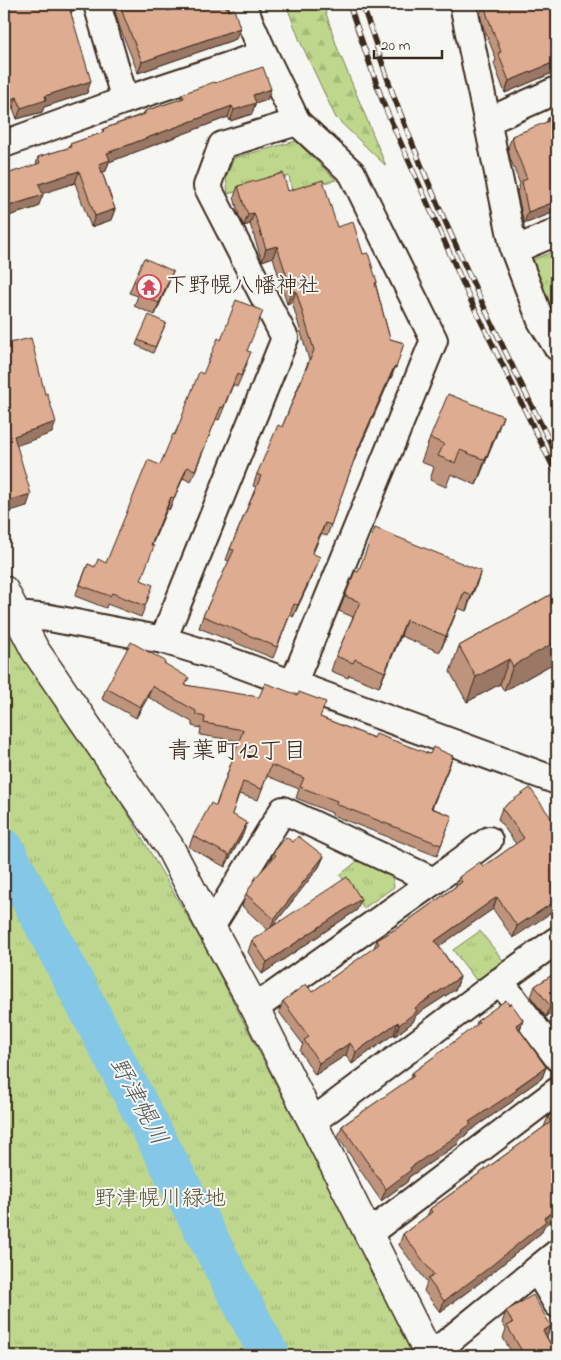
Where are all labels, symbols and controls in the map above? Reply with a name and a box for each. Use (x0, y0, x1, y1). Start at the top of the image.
scale bar (374, 28, 441, 60)
text: 20 m (381, 35, 411, 57)
place label: 下野幌八幡神社 (166, 271, 320, 303)
temple icon: 下野幌八幡神社 (136, 274, 162, 300)
district label: 青葉町12丁目 (167, 735, 307, 770)
water label: 野津幌川 (99, 1051, 175, 1153)
park label: 野津幌川緑地 (94, 1184, 226, 1216)

